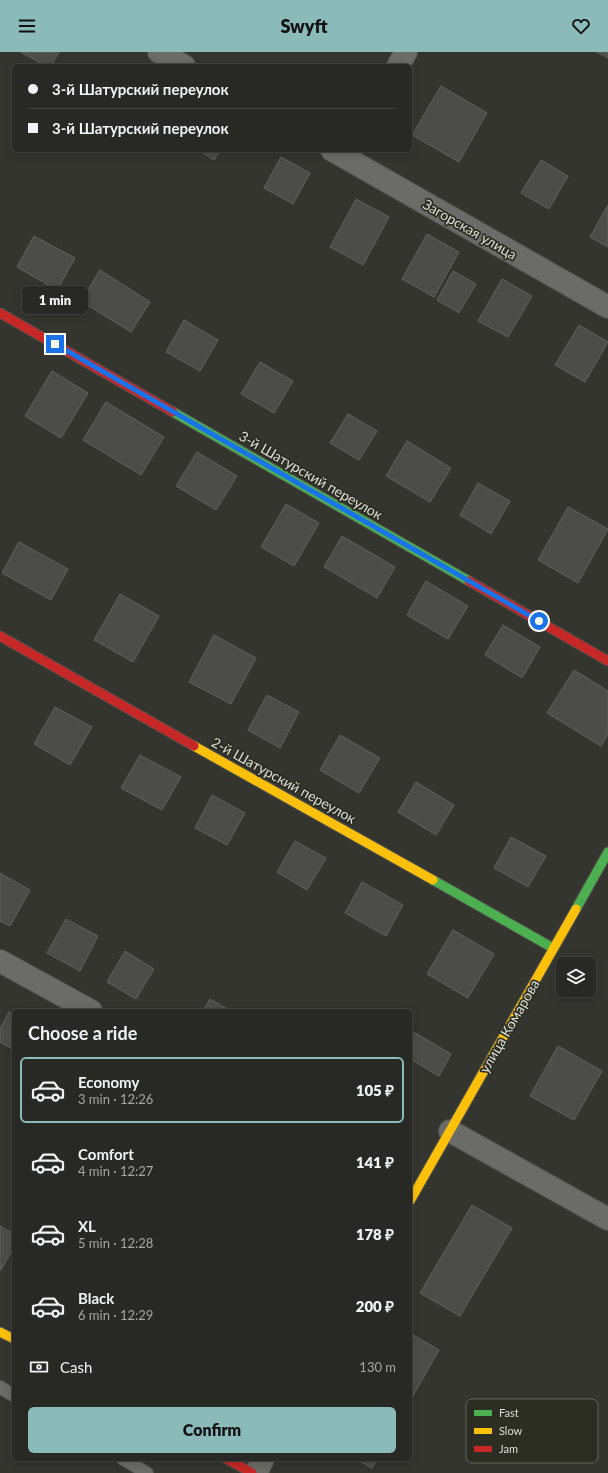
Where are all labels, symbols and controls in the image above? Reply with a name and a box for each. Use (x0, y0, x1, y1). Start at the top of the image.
icon: menu (16, 15, 38, 37)
text: Swyft (280, 15, 328, 37)
icon: heart (570, 15, 592, 37)
text: 3-й Шатурский переулок (52, 80, 229, 98)
text: 3-й Шатурский переулок (52, 119, 229, 137)
street label: Загорская улица (420, 195, 520, 263)
callout: 1 min (22, 286, 88, 314)
text: 1 min (39, 292, 71, 308)
route end (46, 335, 64, 353)
street label: 3-й Шатурский переулок (236, 427, 386, 523)
route start (530, 612, 548, 630)
street label: 2-й Шатурский переулок (209, 733, 360, 827)
map controls (556, 957, 596, 997)
button: layers (556, 957, 596, 997)
street label: улица Комарова (475, 976, 543, 1076)
text: Choose a ride (28, 1022, 137, 1044)
icon: car (30, 1072, 66, 1108)
text: Economy (78, 1073, 139, 1091)
text: 105 ₽ (356, 1081, 394, 1099)
text: 3 min · 12:26 (78, 1091, 153, 1107)
icon: car (30, 1144, 66, 1180)
text: Comfort (78, 1145, 134, 1163)
text: 141 ₽ (356, 1153, 394, 1171)
text: 4 min · 12:27 (78, 1163, 153, 1179)
icon: car (30, 1216, 66, 1252)
text: XL (78, 1217, 96, 1235)
text: 178 ₽ (356, 1225, 394, 1243)
text: 5 min · 12:28 (78, 1235, 153, 1251)
icon: car (30, 1288, 66, 1324)
text: Black (78, 1289, 114, 1307)
text: 200 ₽ (356, 1297, 394, 1315)
text: 6 min · 12:29 (78, 1307, 153, 1323)
icon: cash (28, 1356, 50, 1378)
text: Cash (60, 1358, 92, 1376)
text: 130 m (359, 1359, 396, 1375)
legend (466, 1399, 598, 1463)
text: Fast (499, 1406, 519, 1419)
button: Confirm (28, 1407, 396, 1453)
text: Slow (499, 1424, 523, 1437)
text: Jam (499, 1442, 518, 1455)

